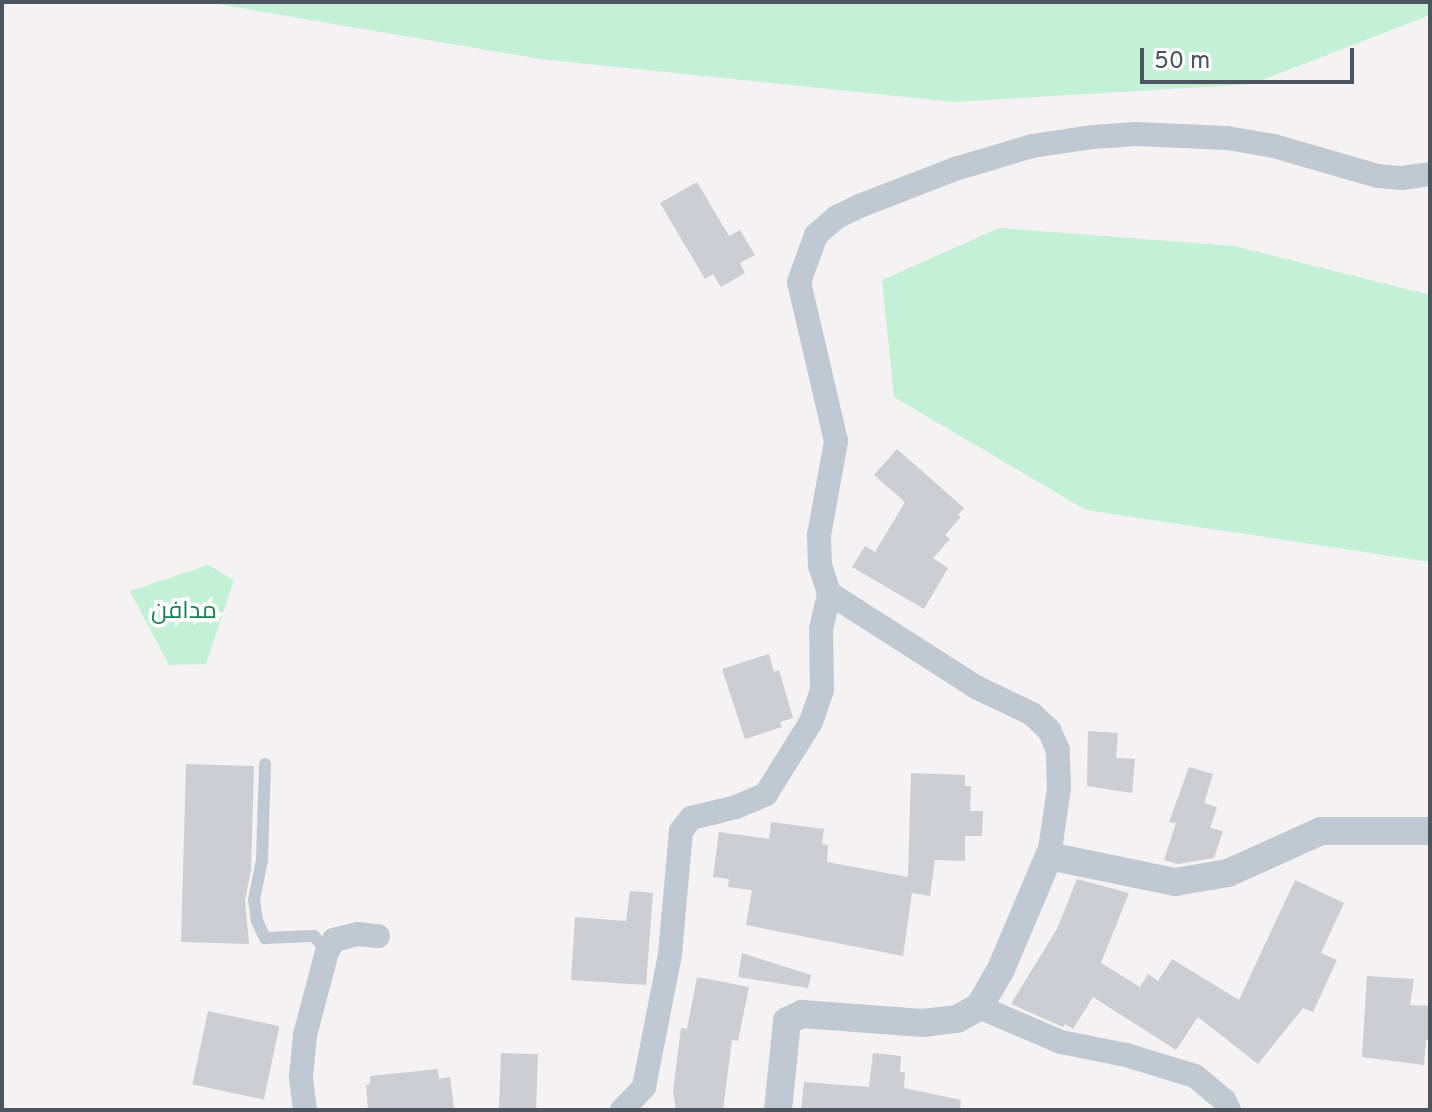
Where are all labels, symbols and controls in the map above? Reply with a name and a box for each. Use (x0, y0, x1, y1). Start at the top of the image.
scale bar (1144, 32, 1358, 82)
text: 50 m (1154, 47, 1210, 77)
park label: مدافن (151, 599, 217, 627)

